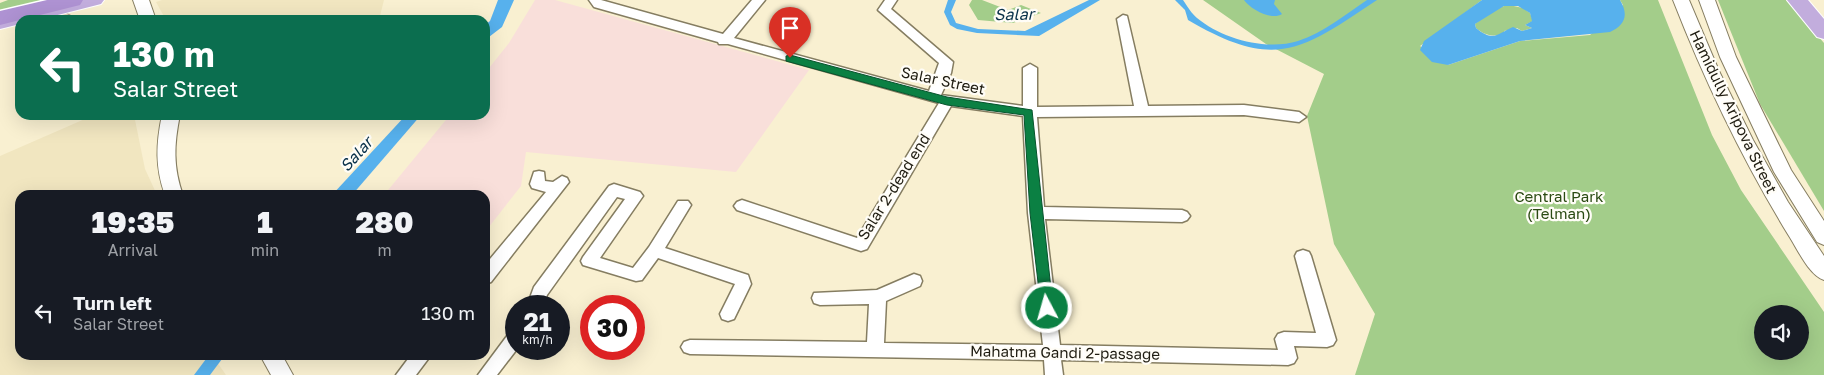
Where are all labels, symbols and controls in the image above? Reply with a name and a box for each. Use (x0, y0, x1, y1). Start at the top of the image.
water label: Salar (994, 4, 1037, 24)
pin (769, 7, 811, 58)
icon: arrive (776, 14, 804, 42)
street label: Hamidully Aripova Street (1687, 27, 1781, 196)
text: 130 m (113, 33, 215, 75)
icon: left (30, 35, 95, 100)
street label: Salar Street (900, 62, 987, 98)
text: Salar Street (113, 75, 238, 102)
street label: Salar 2-dead end (853, 130, 933, 243)
water label: Salar (335, 131, 379, 175)
park label: Central Park (Telman) (1514, 187, 1604, 222)
text: 19:35 (91, 204, 174, 240)
text: 1 (257, 204, 273, 240)
text: 280 (356, 204, 414, 240)
text: Arrival (108, 240, 158, 260)
text: min (251, 240, 279, 260)
text: m (377, 240, 392, 260)
position arrow (1020, 281, 1072, 333)
text: Turn left (73, 291, 152, 314)
speed limit sign: 30 (580, 295, 645, 360)
icon: left (30, 299, 58, 327)
text: 130 m (421, 301, 475, 324)
map controls (1754, 305, 1809, 360)
button: sound (1754, 305, 1809, 360)
text: 21 (523, 306, 552, 337)
text: Salar Street (73, 314, 164, 334)
text: km/h (522, 332, 553, 347)
street label: Mahatma Gandi 2-passage (970, 341, 1161, 363)

